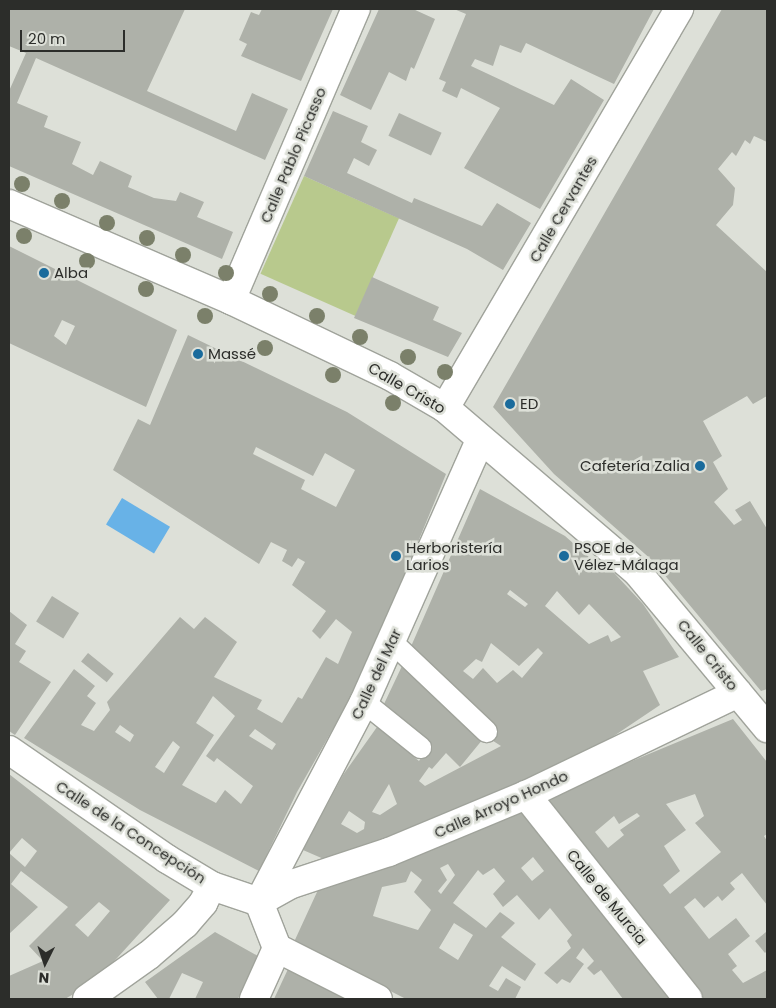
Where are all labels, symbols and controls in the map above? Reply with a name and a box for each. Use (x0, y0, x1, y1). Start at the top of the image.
scale bar (22, 20, 128, 52)
text: 20 m (28, 28, 66, 49)
street label: Calle Pablo Picasso (256, 84, 330, 226)
street label: Calle Cervantes (525, 153, 601, 265)
place label: Alba (54, 264, 88, 282)
marker: Alba (38, 267, 50, 279)
place label: Massé (208, 345, 256, 363)
marker: Massé (192, 348, 204, 360)
street label: Calle Cristo (365, 359, 449, 417)
place label: ED (520, 395, 538, 413)
marker: ED (504, 398, 516, 410)
place label: Cafetería Zalia (580, 457, 690, 475)
marker: Cafetería Zalia (694, 460, 706, 472)
place label: Herboristería Larios (406, 538, 502, 573)
place label: PSOE de Vélez-Málaga (574, 538, 679, 573)
marker: Herboristería Larios (390, 550, 402, 562)
marker: PSOE de Vélez-Málaga (558, 550, 570, 562)
street label: Calle Cristo (674, 616, 742, 694)
street label: Calle del Mar (347, 626, 405, 722)
street label: Calle Arroyo Hondo (431, 766, 571, 842)
street label: Calle de la Concepción (53, 777, 209, 887)
street label: Calle de Murcia (563, 846, 651, 948)
north arrow (20, 938, 70, 988)
text: N (38, 968, 50, 988)

